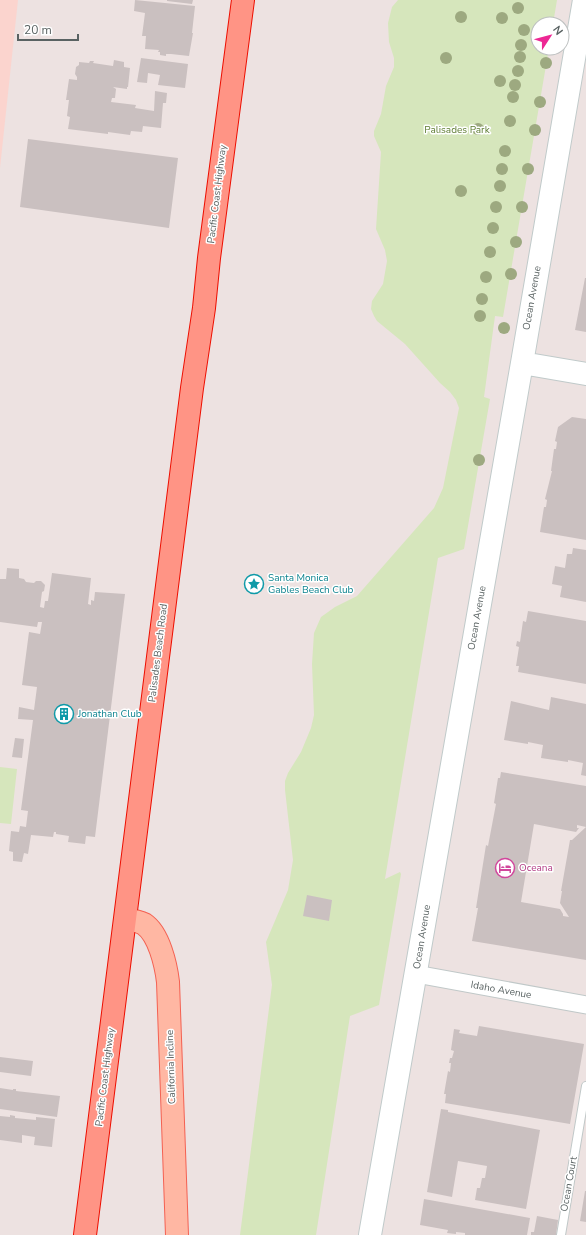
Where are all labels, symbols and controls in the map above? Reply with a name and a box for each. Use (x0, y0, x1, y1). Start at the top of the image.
scale bar (18, 16, 78, 42)
north arrow (530, 16, 570, 56)
text: 20 m (24, 22, 52, 38)
text: N (549, 23, 566, 38)
park label: Palisades Park (424, 123, 491, 137)
street label: Pacific Coast Highway (204, 143, 230, 244)
street label: Ocean Avenue (519, 265, 545, 331)
place label: Santa Monica Gables Beach Club (268, 571, 354, 597)
place icon: Santa Monica Gables Beach Club (243, 573, 265, 595)
street label: Ocean Avenue (464, 585, 490, 651)
street label: Palisades Beach Road (145, 603, 171, 703)
building icon: Jonathan Club (53, 703, 75, 725)
place label: Jonathan Club (77, 707, 142, 721)
hotel icon: Oceana (494, 857, 516, 879)
place label: Oceana (519, 861, 553, 875)
street label: Ocean Avenue (410, 904, 434, 970)
street label: Idaho Avenue (469, 978, 533, 1002)
street label: Pacific Coast Highway (92, 1026, 118, 1127)
street label: California Incline (163, 1030, 179, 1104)
street label: Ocean Court (557, 1155, 581, 1213)

